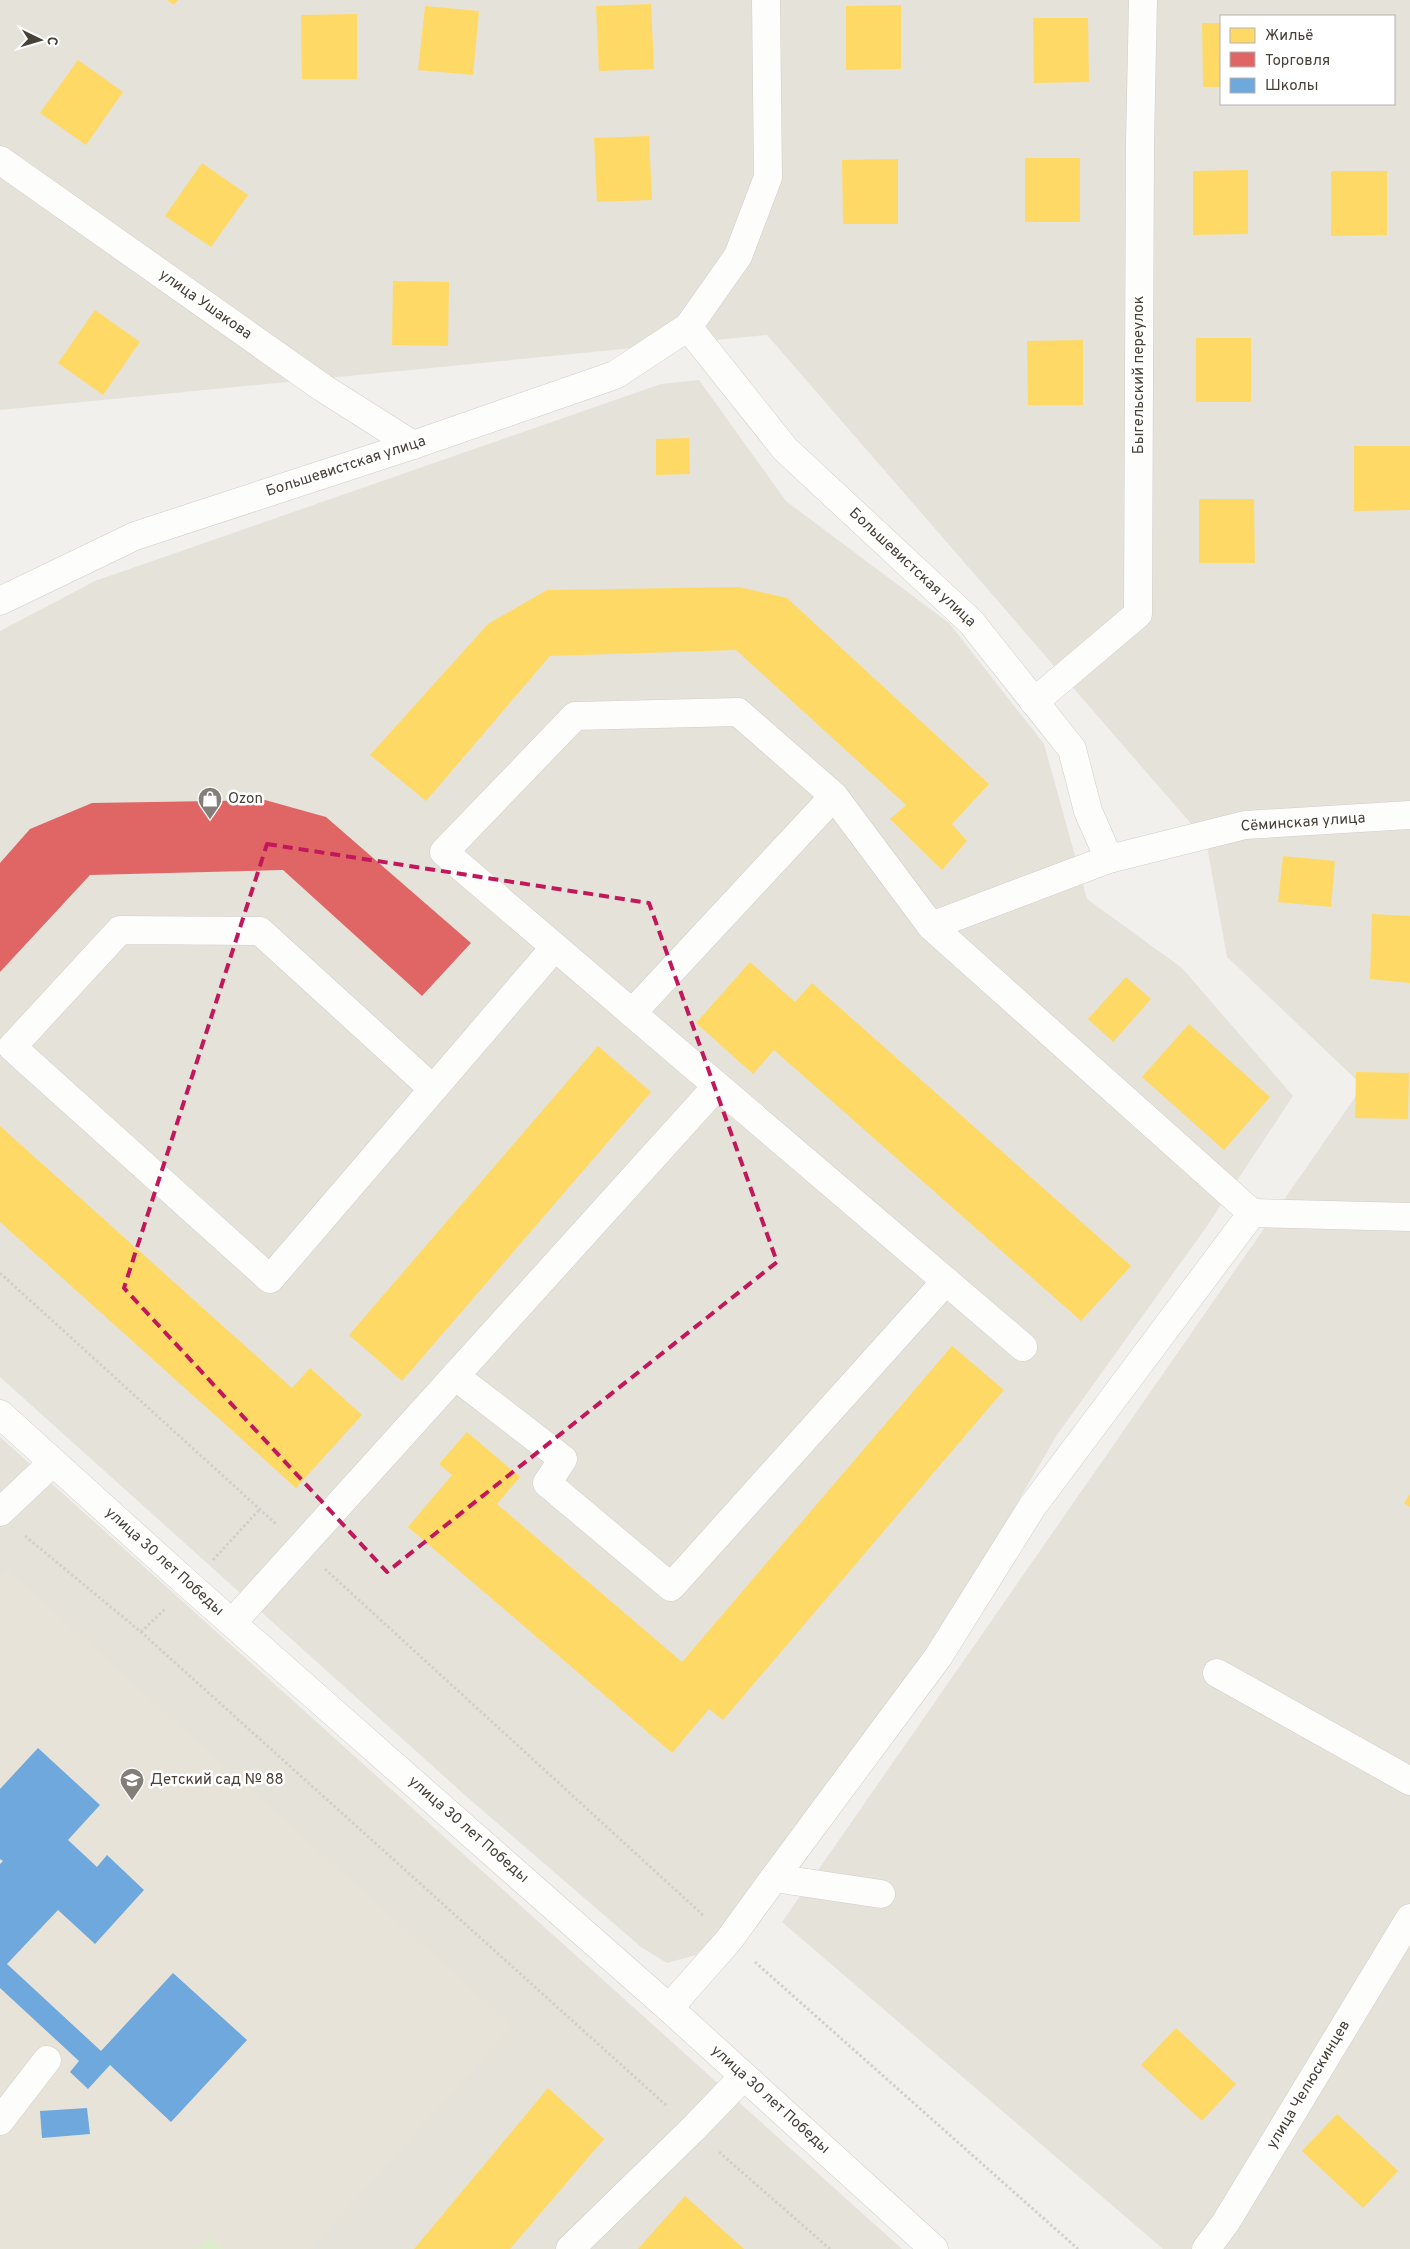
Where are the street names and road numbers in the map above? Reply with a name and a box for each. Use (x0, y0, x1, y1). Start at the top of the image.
street label: улица Ушакова (155, 266, 255, 344)
street label: Быгельский переулок (1130, 296, 1149, 454)
street label: Большевистская улица (264, 432, 428, 502)
street label: Большевистская улица (845, 504, 979, 632)
street label: Сёминская улица (1240, 809, 1366, 837)
street label: улица 30 лет Победы (101, 1504, 227, 1620)
street label: улица 30 лет Победы (404, 1772, 532, 1888)
street label: улица Челюскинцев (1263, 2017, 1355, 2153)
street label: улица 30 лет Победы (707, 2042, 833, 2158)

